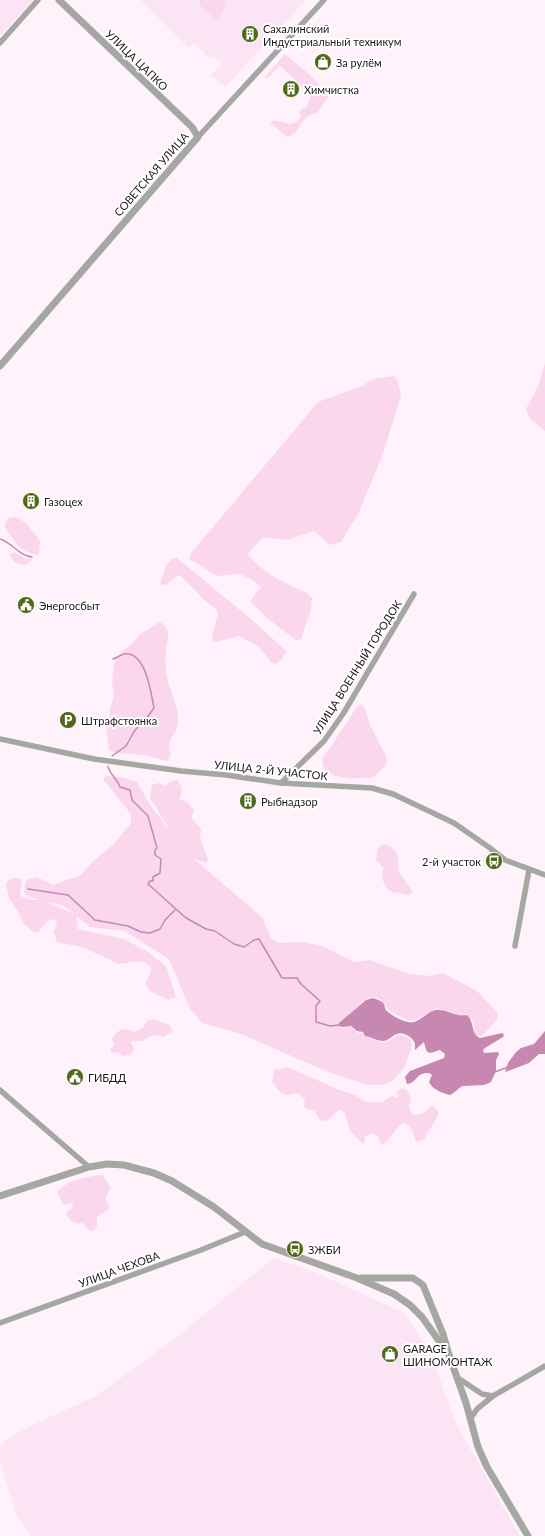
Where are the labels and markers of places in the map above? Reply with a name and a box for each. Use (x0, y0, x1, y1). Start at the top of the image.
place label: Сахалинский Индустриальный техникум (263, 22, 402, 48)
building icon: Сахалинский Индустриальный техникум (240, 24, 260, 44)
shop icon: За рулём (313, 52, 333, 72)
place label: За рулём (336, 56, 382, 69)
building icon: Химчистка (281, 79, 301, 99)
place label: Химчистка (304, 83, 359, 96)
building icon: Газоцех (21, 491, 41, 511)
place label: Газоцех (44, 495, 83, 508)
public building icon: Энергосбыт (16, 595, 36, 615)
place label: Энергосбыт (39, 599, 101, 612)
parking icon: Штрафстоянка (58, 710, 78, 730)
place label: Штрафстоянка (81, 714, 157, 727)
building icon: Рыбнадзор (238, 791, 258, 811)
place label: Рыбнадзор (261, 795, 318, 808)
bus stop icon: 2-й участок (484, 851, 504, 871)
place label: 2-й участок (422, 855, 481, 868)
public building icon: ГИБДД (65, 1067, 85, 1087)
place label: ГИБДД (88, 1071, 127, 1084)
bus stop icon: ЗЖБИ (285, 1239, 305, 1259)
place label: ЗЖБИ (308, 1243, 341, 1256)
place label: GARAGE ШИНОМОНТАЖ (403, 1342, 493, 1368)
shop icon: GARAGE ШИНОМОНТАЖ (380, 1344, 400, 1364)

